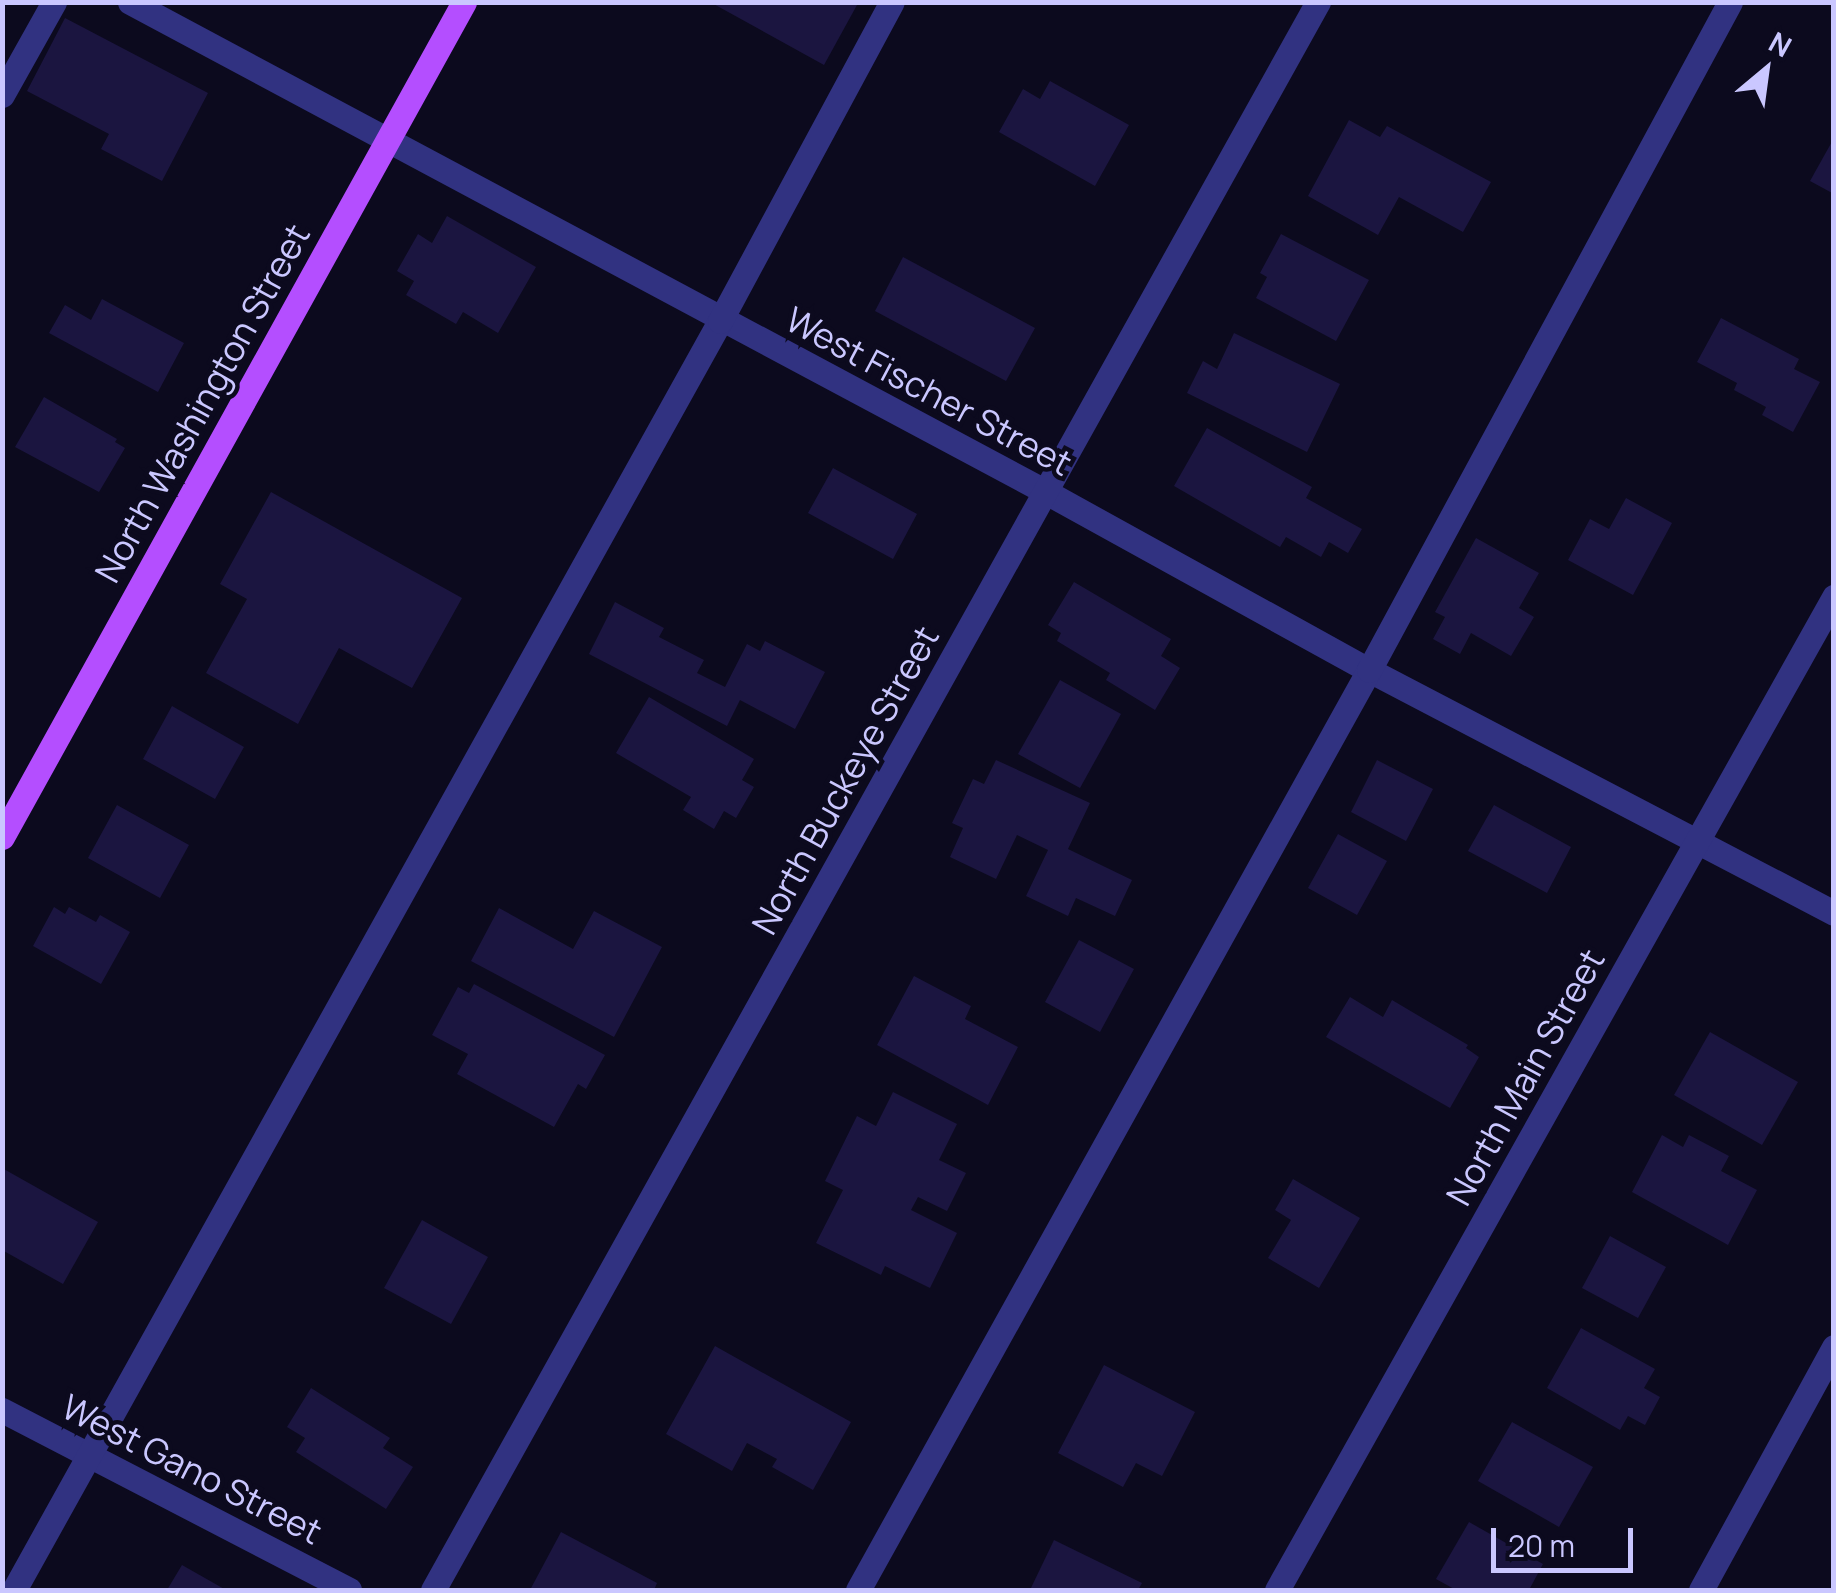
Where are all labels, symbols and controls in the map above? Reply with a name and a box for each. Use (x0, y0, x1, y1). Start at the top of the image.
north arrow (1716, 20, 1816, 120)
text: N (1763, 22, 1799, 65)
street label: North Washington Street (86, 217, 318, 589)
street label: West Fischer Street (779, 298, 1079, 484)
street label: North Buckeye Street (743, 619, 947, 941)
street label: North Main Street (1437, 941, 1613, 1213)
street label: West Gano Street (55, 1385, 329, 1553)
scale bar (1496, 1508, 1638, 1570)
text: 20 m (1508, 1525, 1575, 1566)

